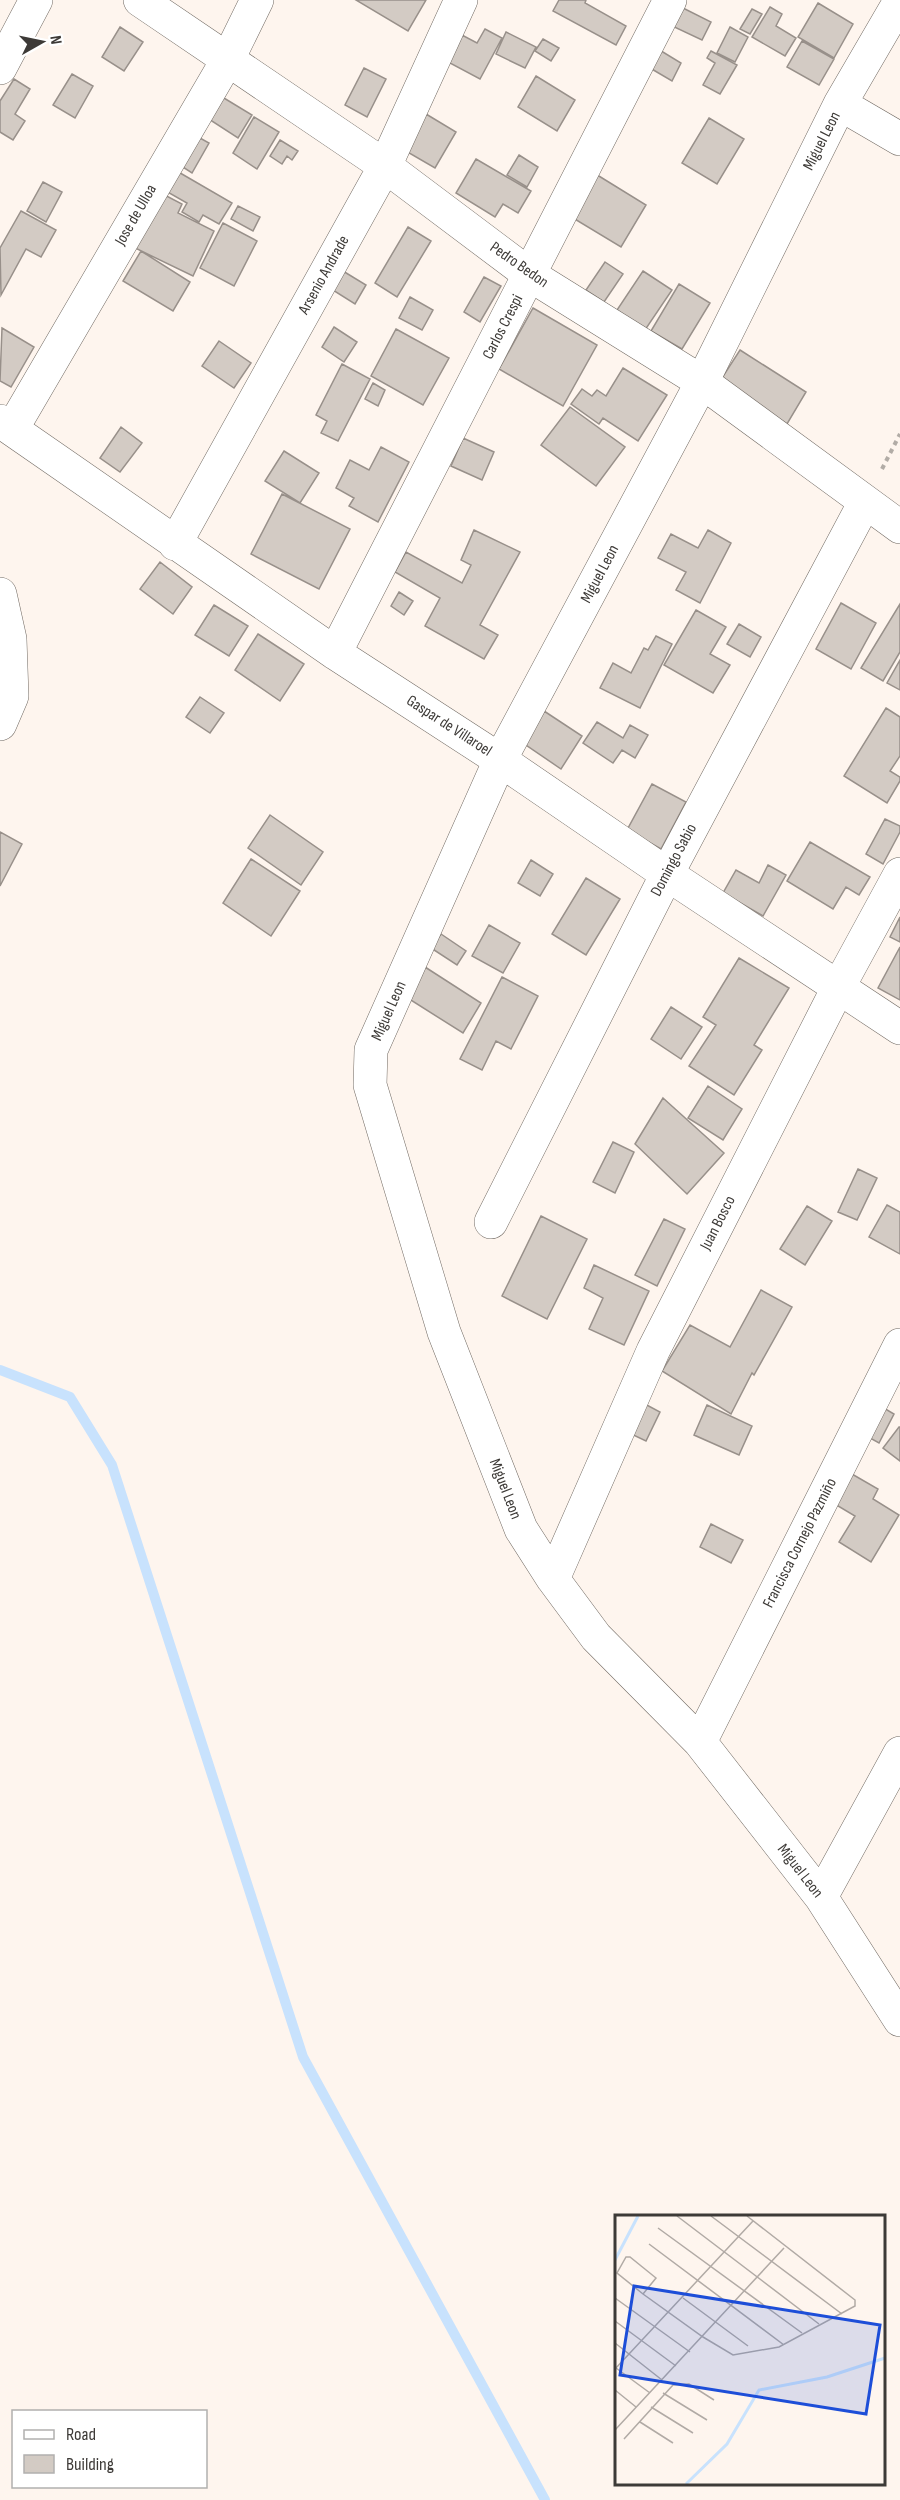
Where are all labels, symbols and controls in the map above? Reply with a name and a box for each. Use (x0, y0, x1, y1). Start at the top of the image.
north arrow (12, 12, 72, 72)
text: N (45, 34, 65, 46)
street label: Miguel Leon (799, 109, 845, 173)
street label: Jose de Ulloa (111, 181, 161, 250)
street label: Arsenio Andrade (294, 232, 353, 319)
street label: Pedro Bedon (486, 238, 552, 292)
street label: Carlos Crespi (479, 292, 527, 362)
street label: Miguel Leon (577, 542, 623, 606)
street label: Gaspar de Villaroel (403, 691, 495, 761)
street label: Domingo Sabio (647, 820, 701, 900)
street label: Miguel Leon (367, 978, 411, 1044)
street label: Juan Bosco (696, 1193, 740, 1254)
street label: Miguel Leon (485, 1456, 525, 1522)
street label: Francisca Cornejo Pazmiño (759, 1475, 841, 1611)
street label: Miguel Leon (773, 1840, 827, 1902)
inset map (615, 2215, 885, 2485)
legend (12, 2410, 207, 2488)
text: Road (66, 2424, 96, 2445)
text: Building (66, 2454, 114, 2475)

